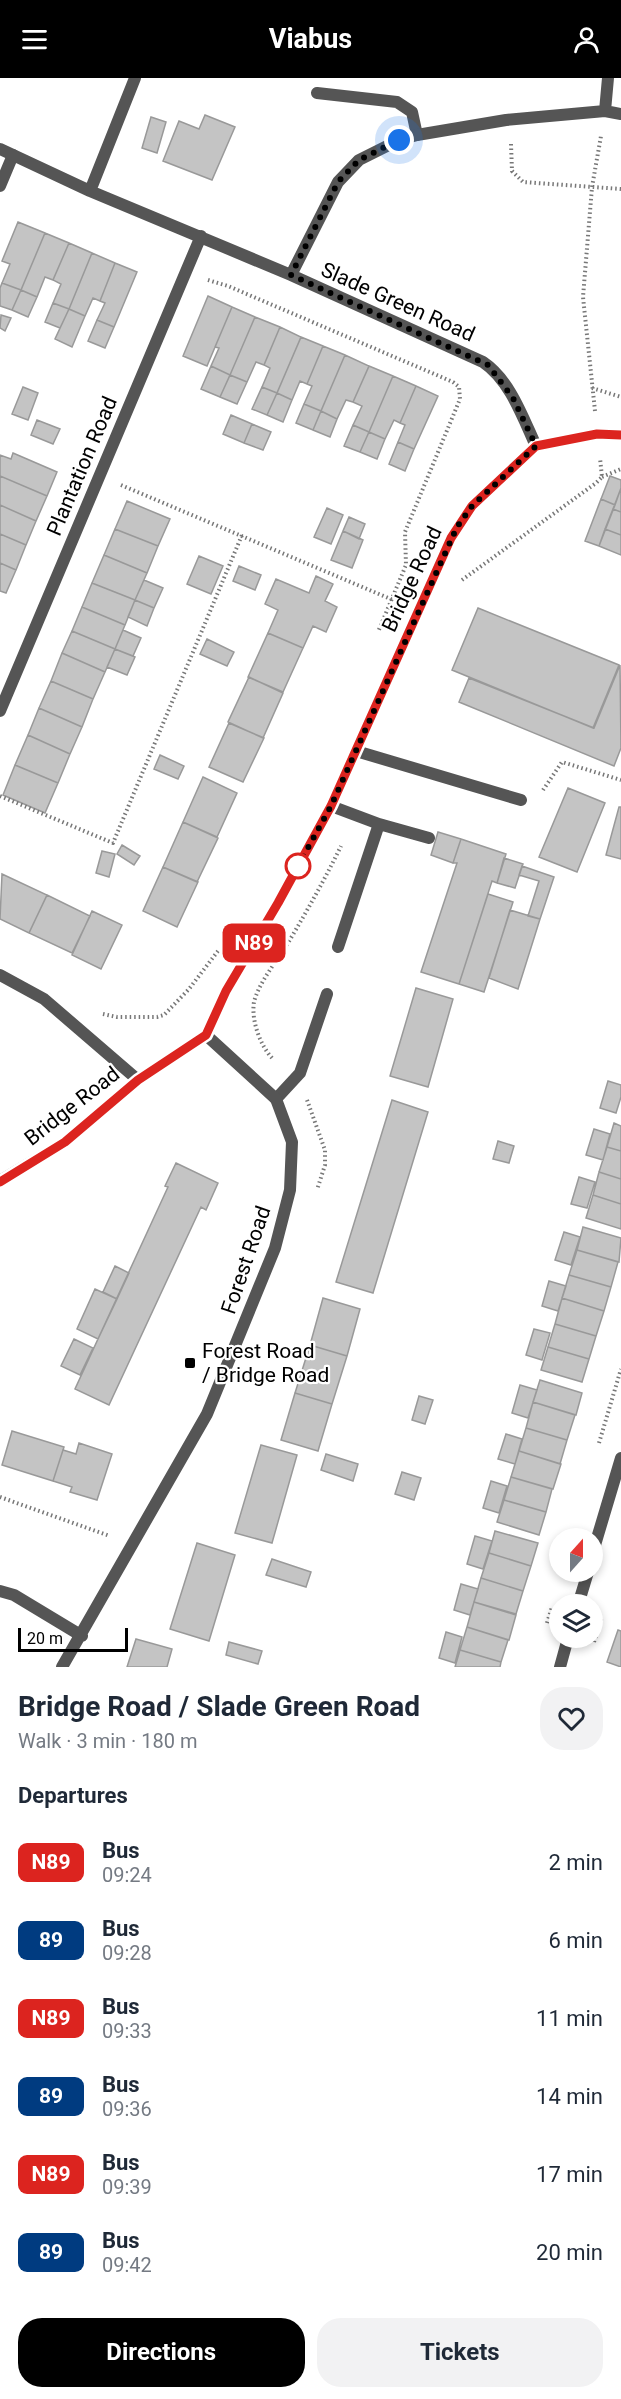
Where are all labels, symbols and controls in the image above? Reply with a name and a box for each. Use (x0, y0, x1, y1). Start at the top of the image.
icon: menu (18, 23, 51, 56)
text: Viabus (269, 23, 352, 55)
icon: person (570, 23, 603, 56)
your location (384, 125, 414, 155)
street label: Slade Green Road (317, 257, 479, 347)
street label: Plantation Road (42, 393, 122, 539)
street label: Bridge Road (377, 523, 447, 635)
unlabelled marker (285, 853, 311, 879)
line badge: N89 (220, 924, 288, 962)
text: N89 (235, 931, 273, 955)
street label: Bridge Road (20, 1062, 124, 1150)
street label: Forest Road (216, 1203, 276, 1317)
place label: Forest Road / Bridge Road (202, 1339, 329, 1387)
marker: Forest Road / Bridge Road (183, 1356, 197, 1370)
north arrow (549, 1528, 603, 1582)
map controls (549, 1528, 603, 1648)
button: layers (549, 1594, 603, 1648)
scale bar (18, 1625, 128, 1652)
text: 20 m (27, 1629, 63, 1648)
button: heart (540, 1687, 603, 1750)
text: Bridge Road / Slade Green Road (18, 1690, 420, 1723)
text: Walk · 3 min · 180 m (18, 1729, 197, 1753)
text: Departures (18, 1783, 128, 1808)
text: Bus (102, 1838, 140, 1863)
text: N89 (32, 1850, 70, 1874)
text: 2 min (548, 1850, 603, 1875)
text: 09:24 (102, 1863, 152, 1887)
text: Bus (102, 1916, 140, 1941)
text: 89 (39, 1928, 63, 1952)
text: 6 min (548, 1928, 603, 1953)
text: 09:28 (102, 1941, 152, 1965)
text: Bus (102, 1994, 140, 2019)
text: N89 (32, 2006, 70, 2030)
text: 11 min (536, 2006, 603, 2031)
text: 09:33 (102, 2019, 152, 2043)
text: Bus (102, 2072, 140, 2097)
text: 89 (39, 2084, 63, 2108)
text: 14 min (536, 2084, 603, 2109)
text: 09:36 (102, 2097, 152, 2121)
text: Bus (102, 2150, 140, 2175)
text: N89 (32, 2162, 70, 2186)
text: 17 min (536, 2162, 603, 2187)
text: 09:39 (102, 2175, 152, 2199)
text: Bus (102, 2228, 140, 2253)
text: 89 (39, 2240, 63, 2264)
text: 20 min (536, 2240, 603, 2265)
text: 09:42 (102, 2253, 152, 2277)
button: Directions (18, 2318, 305, 2387)
button: Tickets (317, 2318, 603, 2387)

